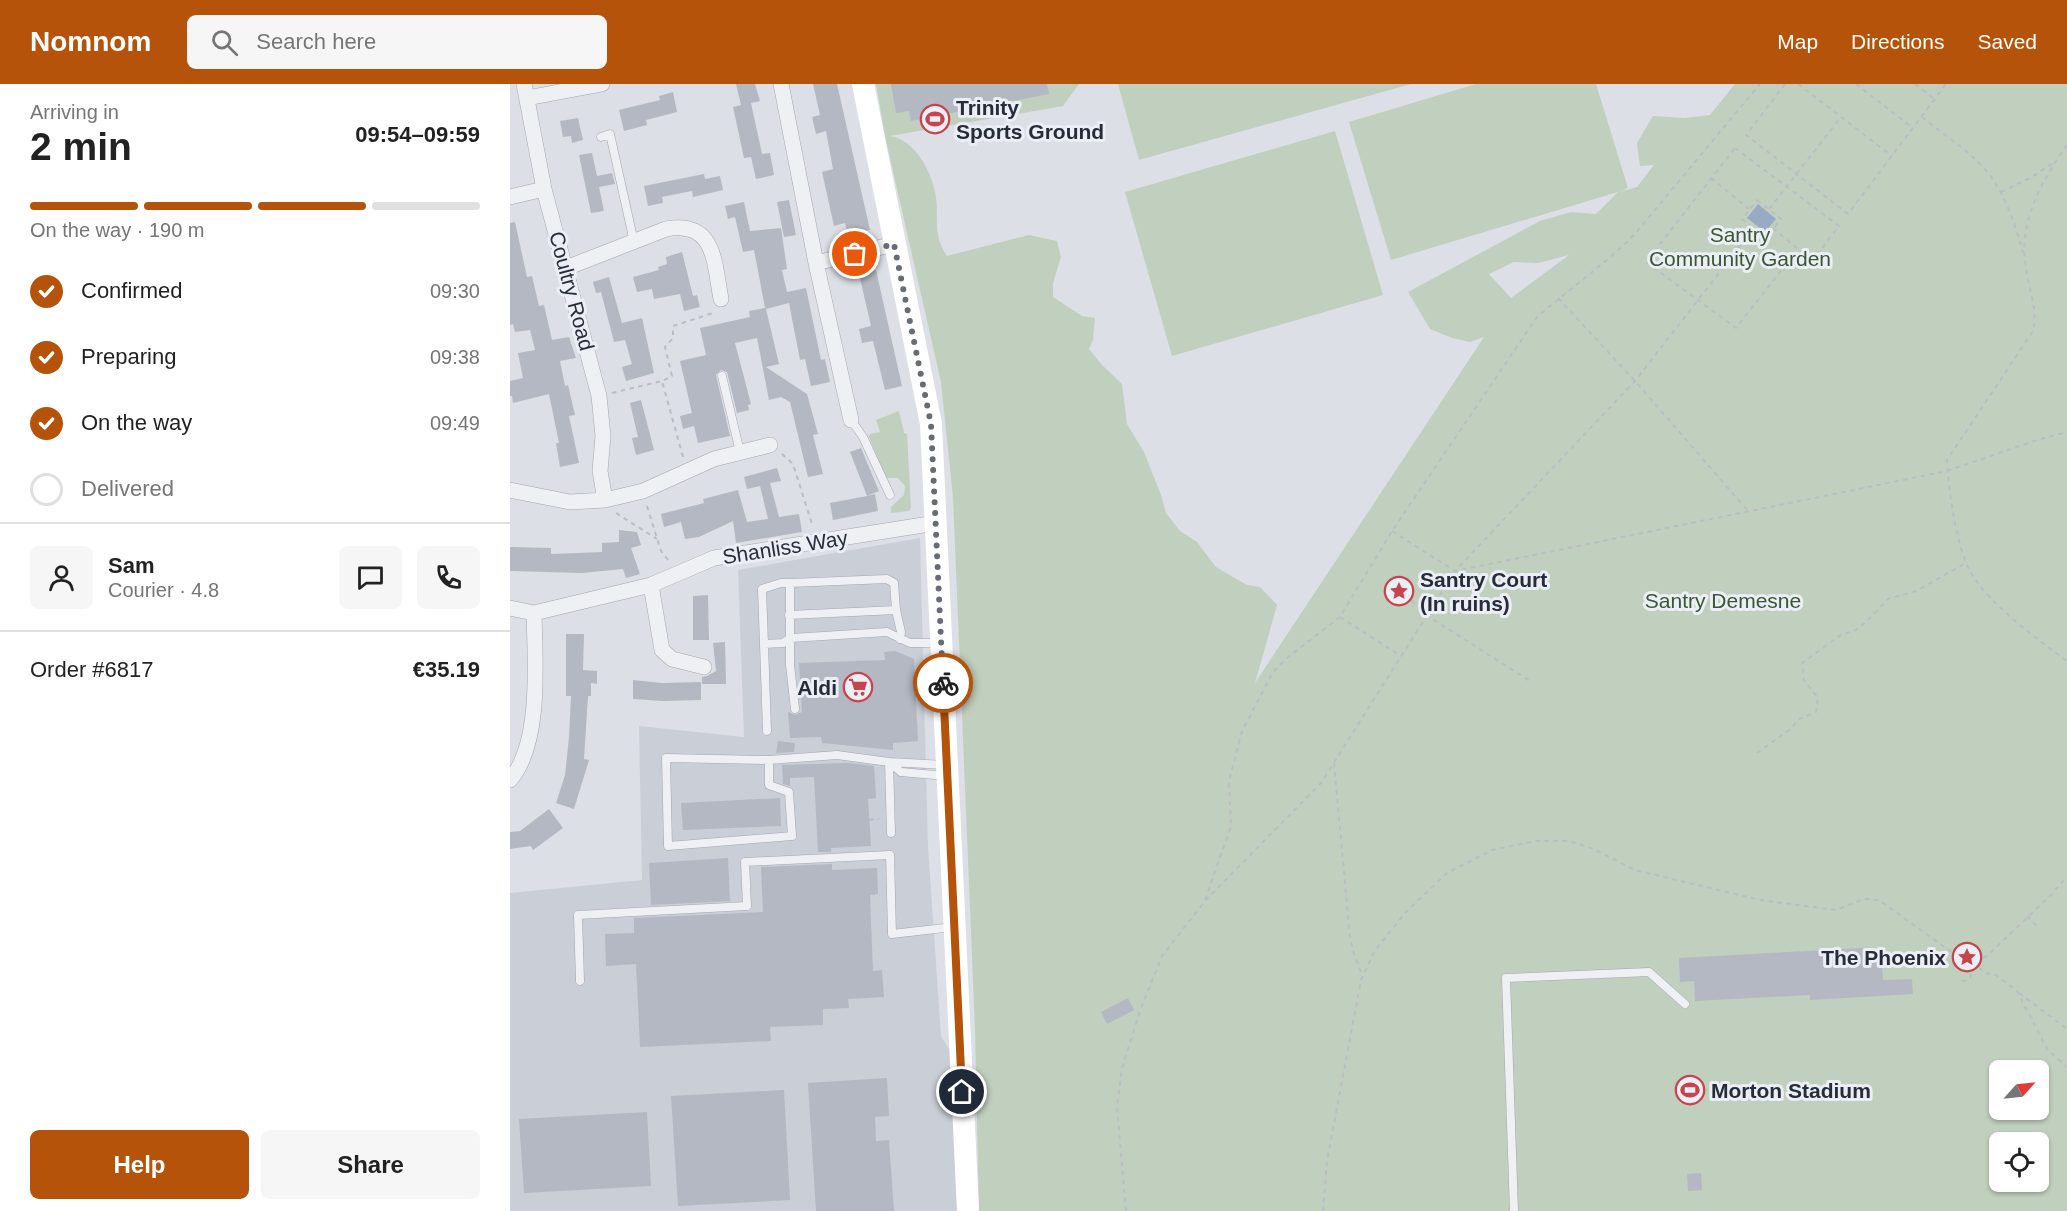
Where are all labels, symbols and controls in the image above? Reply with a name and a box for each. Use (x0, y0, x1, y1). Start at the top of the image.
search box (187, 15, 607, 69)
text: Nomnom (30, 26, 151, 57)
icon: search (208, 26, 241, 59)
text: Search here (256, 29, 376, 54)
text: Map (1777, 30, 1818, 53)
text: Directions (1851, 30, 1944, 53)
text: Saved (1977, 30, 2037, 53)
place label: Trinity Sports Ground (956, 96, 1104, 143)
text: Arriving in (30, 101, 119, 123)
sports icon: Trinity Sports Ground (919, 103, 951, 135)
text: 09:54–09:59 (355, 122, 480, 147)
text: 2 min (30, 125, 132, 168)
text: On the way · 190 m (30, 219, 205, 241)
park label: Santry Community Garden (1649, 223, 1831, 270)
pin (829, 228, 880, 279)
street label: Coultry Road (545, 229, 599, 353)
icon: bag (838, 237, 871, 270)
icon: check (30, 275, 63, 308)
text: Confirmed (81, 278, 182, 303)
text: 09:30 (430, 280, 480, 302)
icon: check (30, 341, 63, 374)
text: Preparing (81, 344, 176, 369)
text: 09:38 (430, 346, 480, 368)
icon: check (30, 407, 63, 440)
text: On the way (81, 410, 192, 435)
text: 09:49 (430, 412, 480, 434)
text: Delivered (81, 476, 174, 501)
street label: Shanliss Way (721, 526, 850, 568)
button: person (30, 546, 93, 609)
button: chat (339, 546, 402, 609)
button: phone (417, 546, 480, 609)
text: Sam (108, 553, 154, 578)
place label: Santry Court (In ruins) (1420, 568, 1547, 615)
place icon: Santry Court (In ruins) (1383, 575, 1415, 607)
text: Courier · 4.8 (108, 579, 219, 601)
park label: Santry Demesne (1645, 589, 1801, 612)
courier (913, 653, 973, 713)
text: Order #6817 (30, 657, 154, 682)
text: €35.19 (413, 657, 480, 682)
icon: bike (927, 667, 960, 700)
supermarket icon: Aldi (842, 671, 874, 703)
place label: Aldi (797, 676, 837, 699)
place icon: The Phoenix (1951, 941, 1983, 973)
place label: The Phoenix (1821, 946, 1946, 969)
north arrow (1989, 1060, 2049, 1120)
map controls (1989, 1060, 2049, 1192)
pin (936, 1066, 987, 1117)
sports icon: Morton Stadium (1674, 1074, 1706, 1106)
icon: home (945, 1075, 978, 1108)
place label: Morton Stadium (1711, 1079, 1871, 1102)
button: Help (30, 1130, 249, 1199)
button: Share (261, 1130, 480, 1199)
button: locate (1989, 1132, 2049, 1192)

